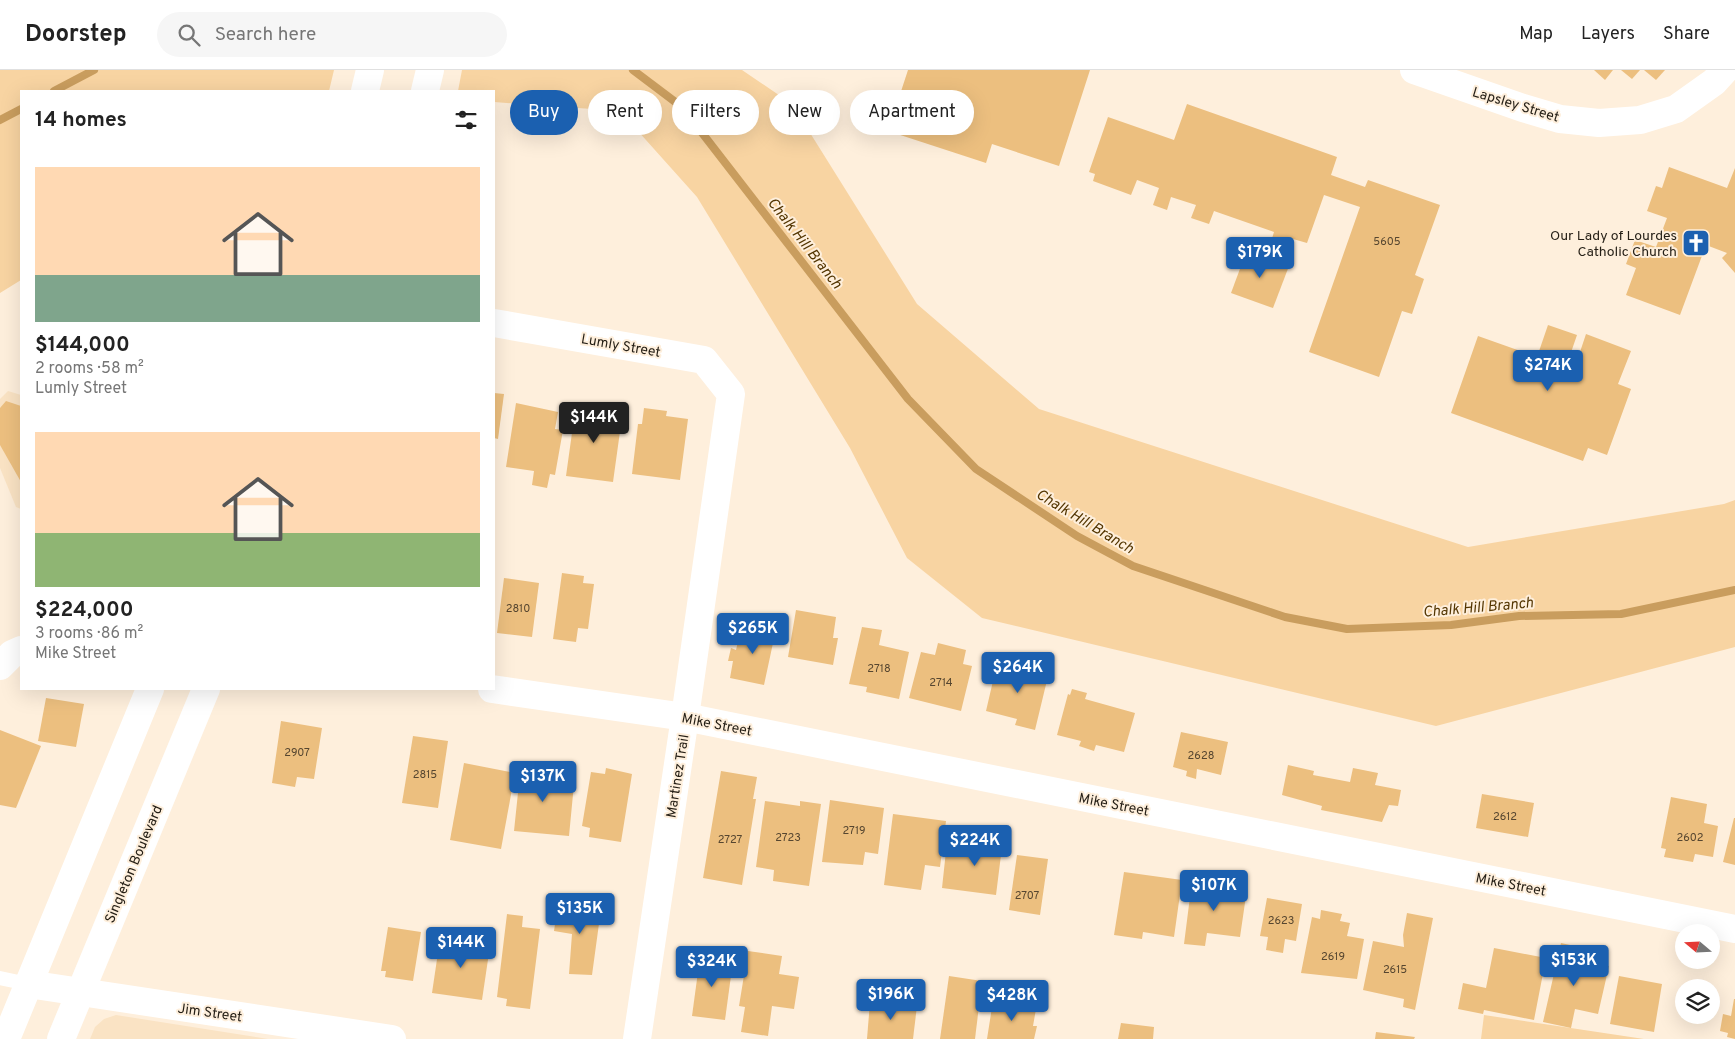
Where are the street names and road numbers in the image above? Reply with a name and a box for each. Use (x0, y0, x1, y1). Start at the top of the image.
street label: Lapsley Street (1470, 84, 1561, 127)
street label: Lumly Street (580, 331, 662, 362)
street label: Mike Street (680, 710, 753, 741)
street label: Martinez Trail (663, 733, 693, 819)
street label: Mike Street (1077, 790, 1150, 821)
street label: Singleton Boulevard (102, 803, 167, 926)
street label: Mike Street (1474, 870, 1547, 901)
street label: Jim Street (176, 1001, 243, 1026)

